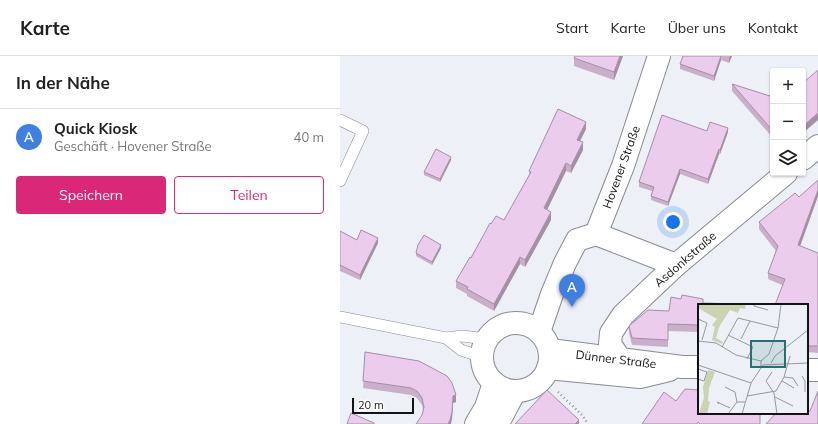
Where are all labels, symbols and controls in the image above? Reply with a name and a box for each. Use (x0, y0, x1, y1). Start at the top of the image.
text: Karte (20, 16, 70, 40)
text: Start (556, 19, 588, 37)
text: Karte (610, 19, 646, 37)
text: Über uns (668, 19, 726, 37)
text: Kontakt (748, 19, 798, 37)
map controls (770, 68, 806, 176)
button: + (770, 68, 806, 104)
text: In der Nähe (16, 72, 110, 93)
button: − (770, 104, 806, 140)
text: Quick Kiosk (54, 119, 137, 138)
street label: Hovener Straße (599, 124, 643, 210)
text: A (24, 129, 34, 145)
text: 40 m (294, 129, 324, 145)
text: Geschäft · Hovener Straße (54, 138, 212, 154)
button: layers (770, 140, 806, 176)
button: Speichern (16, 176, 166, 214)
button: Teilen (174, 176, 324, 214)
your location (663, 212, 683, 232)
street label: Asdonkstraße (651, 228, 719, 290)
pin: A (559, 274, 585, 307)
inset map (698, 304, 808, 414)
street label: Dünner Straße (575, 347, 657, 371)
scale bar (352, 396, 414, 415)
text: 20 m (358, 398, 384, 412)

